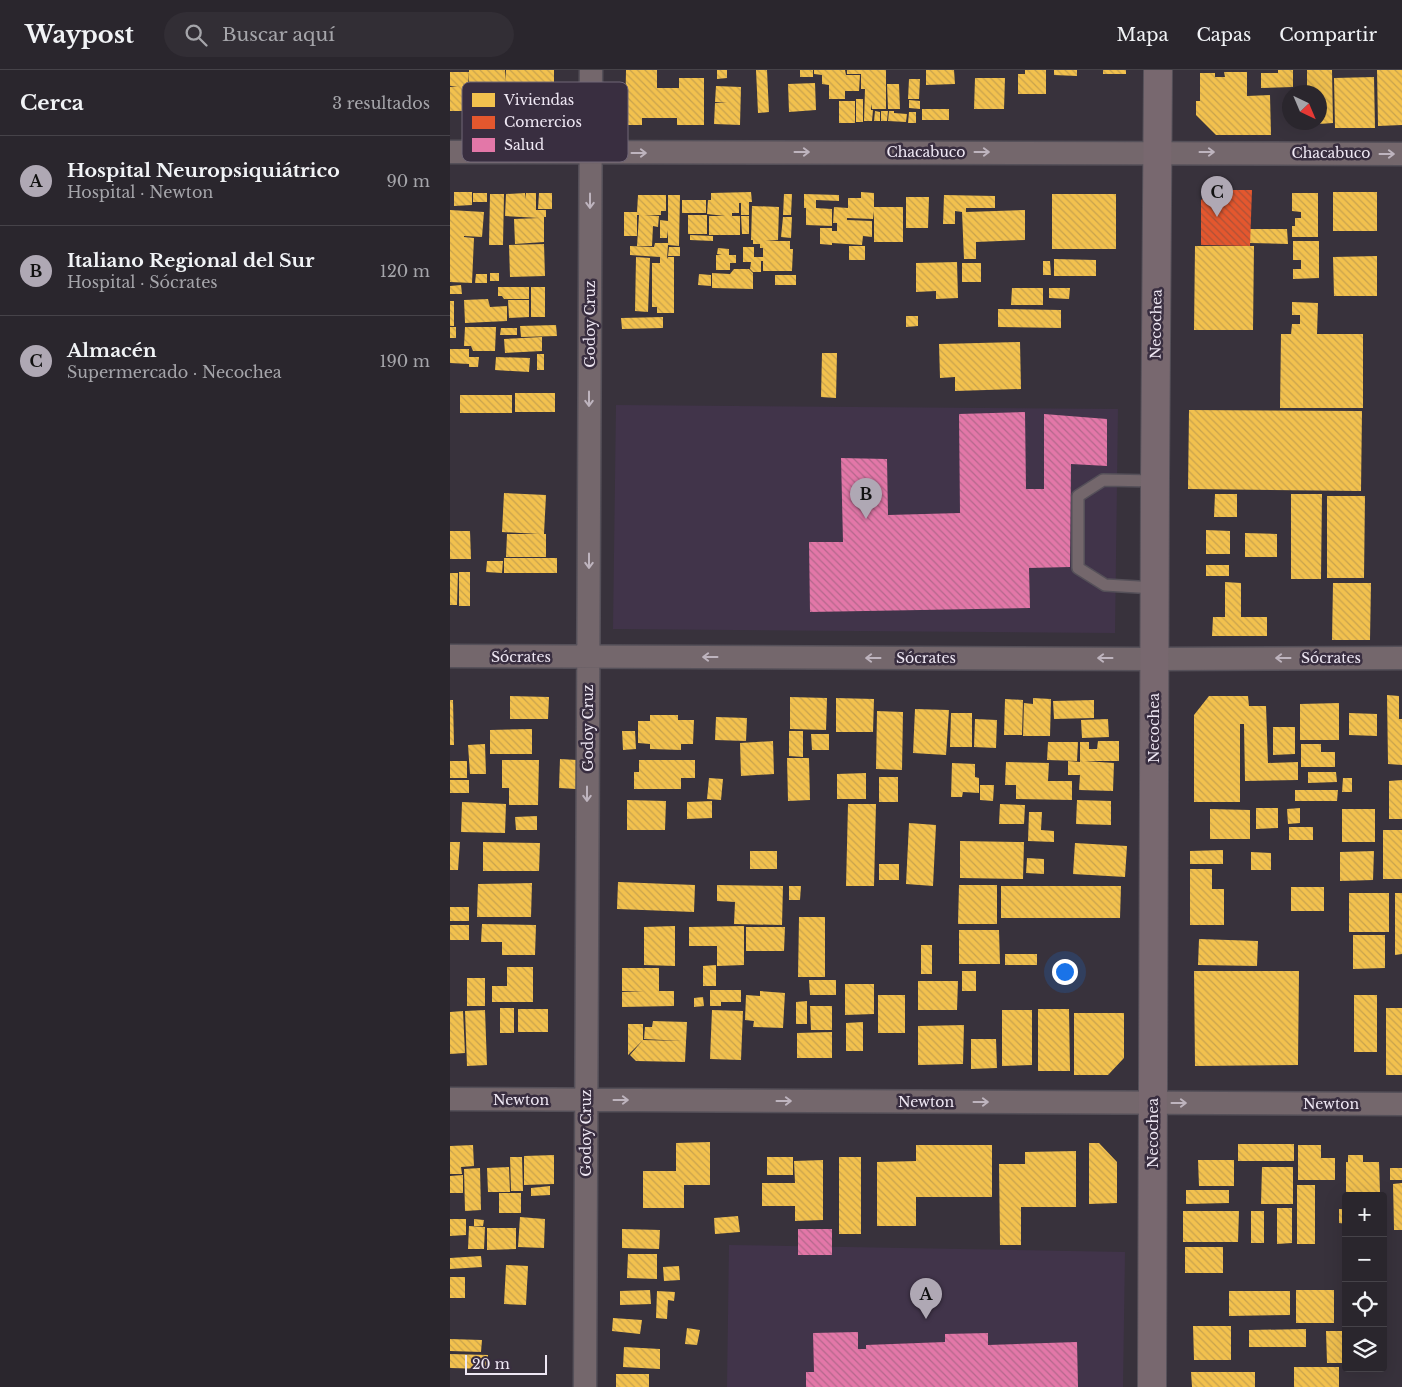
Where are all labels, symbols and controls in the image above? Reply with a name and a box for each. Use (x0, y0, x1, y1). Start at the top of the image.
search box (164, 12, 514, 57)
text: Waypost (25, 20, 134, 49)
icon: search (182, 21, 210, 49)
text: Buscar aquí (222, 23, 335, 46)
text: Mapa (1117, 24, 1168, 46)
text: Capas (1196, 24, 1251, 46)
text: Compartir (1279, 24, 1377, 46)
legend (462, 82, 628, 162)
north arrow (1282, 85, 1327, 130)
text: Cerca (20, 90, 84, 116)
text: Viviendas (503, 91, 574, 109)
text: 3 resultados (332, 93, 430, 113)
text: Comercios (504, 113, 582, 131)
text: Salud (504, 136, 545, 154)
street label: Chacabuco (886, 143, 966, 161)
street label: Chacabuco (1291, 144, 1371, 162)
one-way arrow (793, 147, 809, 157)
one-way arrow (973, 147, 989, 157)
one-way arrow (1198, 147, 1214, 157)
one-way arrow (630, 148, 647, 158)
one-way arrow (1378, 149, 1394, 158)
text: Hospital Neuropsiquiátrico (67, 159, 340, 182)
text: A (30, 171, 42, 191)
text: 90 m (387, 171, 430, 191)
pin: C (1201, 176, 1233, 217)
text: Hospital · Newton (67, 182, 213, 202)
one-way arrow (585, 193, 595, 209)
text: Italiano Regional del Sur (67, 249, 314, 272)
text: B (30, 261, 42, 281)
text: 120 m (380, 261, 430, 281)
text: Hospital · Sócrates (67, 272, 218, 292)
street label: Godoy Cruz (581, 280, 599, 368)
street label: Necochea (1146, 289, 1166, 359)
text: Almacén (67, 339, 157, 362)
text: C (29, 351, 43, 371)
text: 190 m (379, 351, 430, 371)
text: Supermercado · Necochea (67, 362, 282, 382)
one-way arrow (584, 390, 594, 407)
pin: B (850, 478, 882, 519)
one-way arrow (584, 553, 594, 569)
street label: Sócrates (491, 648, 551, 666)
street label: Sócrates (896, 649, 956, 667)
street label: Sócrates (1301, 649, 1361, 667)
one-way arrow (703, 652, 719, 662)
one-way arrow (865, 653, 882, 663)
one-way arrow (1276, 653, 1292, 663)
one-way arrow (1098, 654, 1114, 663)
street label: Godoy Cruz (579, 684, 597, 772)
street label: Necochea (1145, 693, 1163, 763)
one-way arrow (583, 786, 592, 802)
your location (1052, 959, 1078, 985)
street label: Godoy Cruz (577, 1089, 595, 1177)
street label: Newton (493, 1091, 549, 1109)
street label: Newton (898, 1093, 954, 1111)
one-way arrow (612, 1095, 629, 1105)
street label: Newton (1303, 1095, 1359, 1113)
one-way arrow (775, 1096, 791, 1106)
one-way arrow (972, 1097, 989, 1107)
street label: Necochea (1144, 1098, 1162, 1168)
one-way arrow (1170, 1098, 1186, 1108)
map controls (1342, 1192, 1387, 1372)
button: + (1342, 1192, 1387, 1237)
button: − (1342, 1237, 1387, 1282)
pin: A (910, 1278, 942, 1319)
button: locate (1342, 1282, 1387, 1327)
button: layers (1342, 1327, 1387, 1372)
scale bar (465, 1352, 548, 1375)
text: 20 m (472, 1355, 510, 1373)

